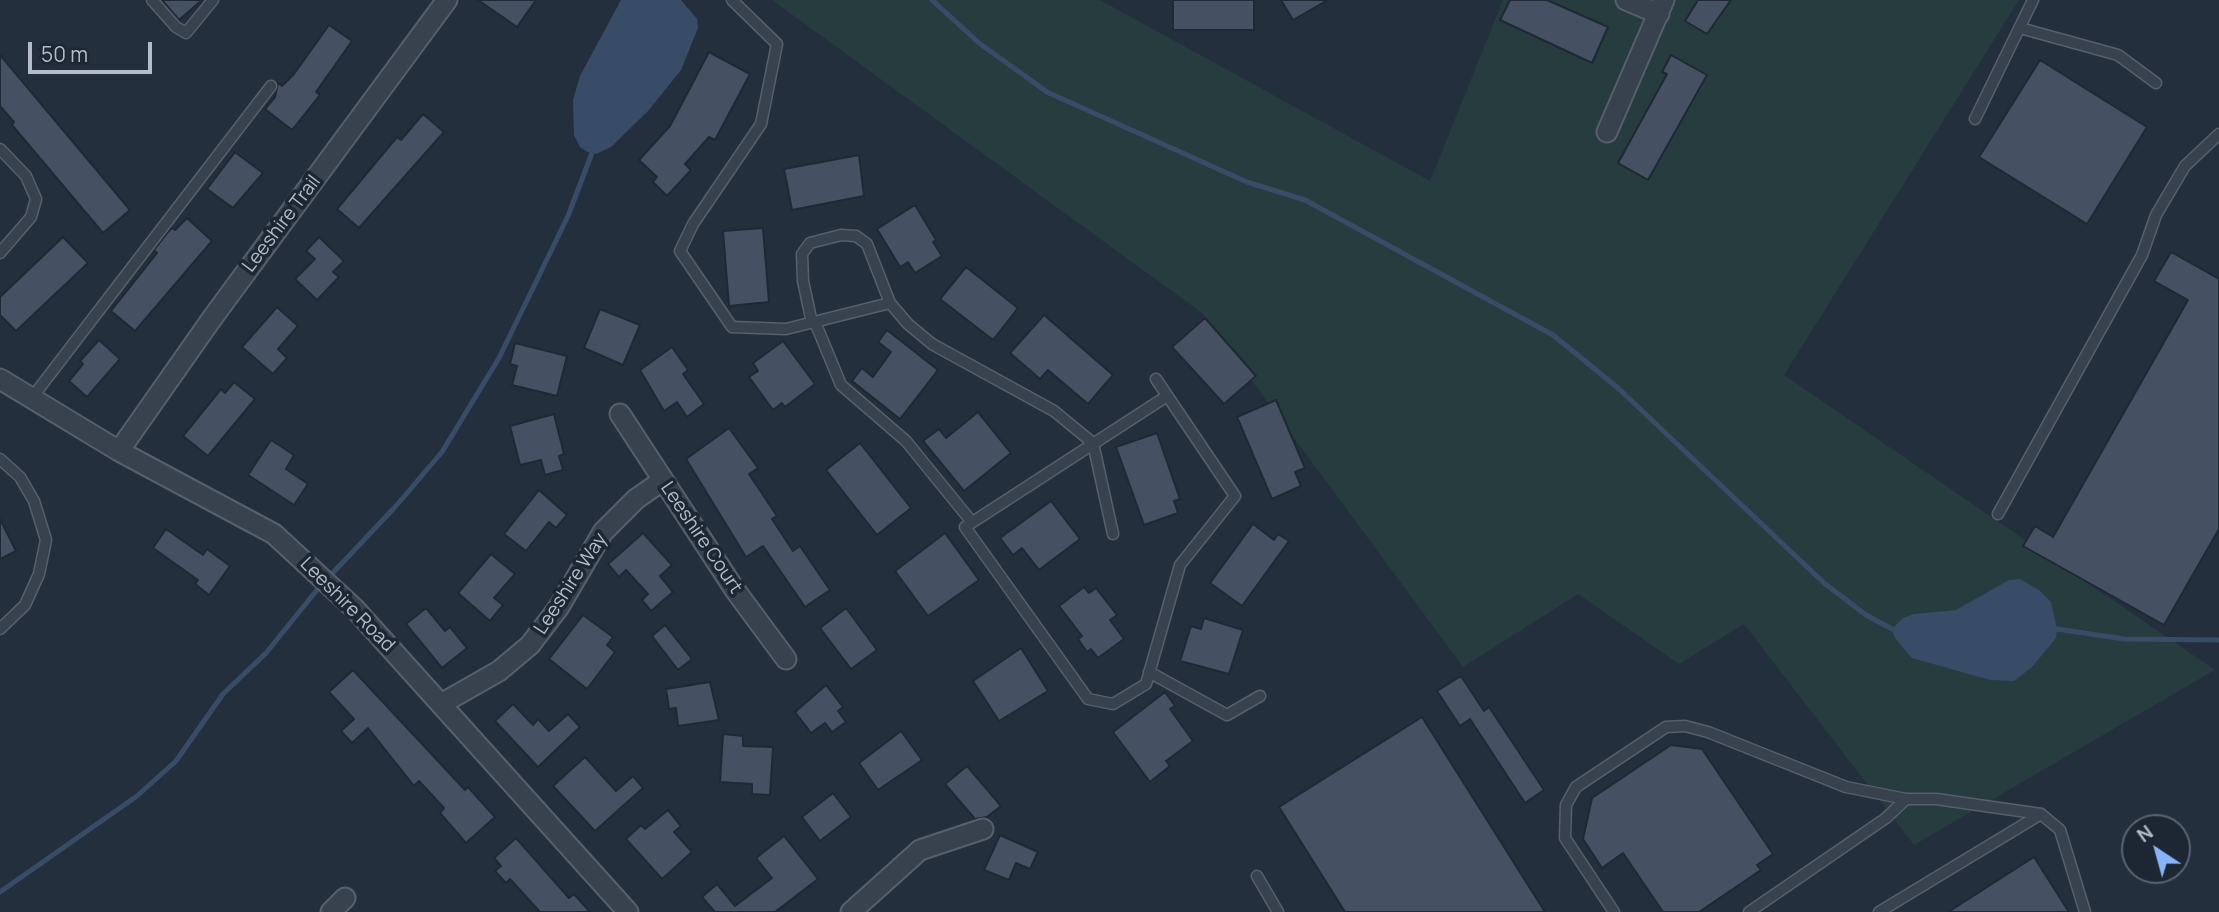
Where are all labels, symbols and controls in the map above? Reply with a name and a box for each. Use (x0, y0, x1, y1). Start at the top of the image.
scale bar (32, 28, 156, 72)
text: 50 m (41, 40, 88, 68)
street label: Leeshire Trail (238, 171, 326, 277)
street label: Leeshire Court (655, 478, 747, 598)
street label: Leeshire Way (530, 529, 612, 639)
street label: Leeshire Road (295, 553, 399, 657)
north arrow (2121, 814, 2191, 884)
text: N (2132, 819, 2158, 848)

